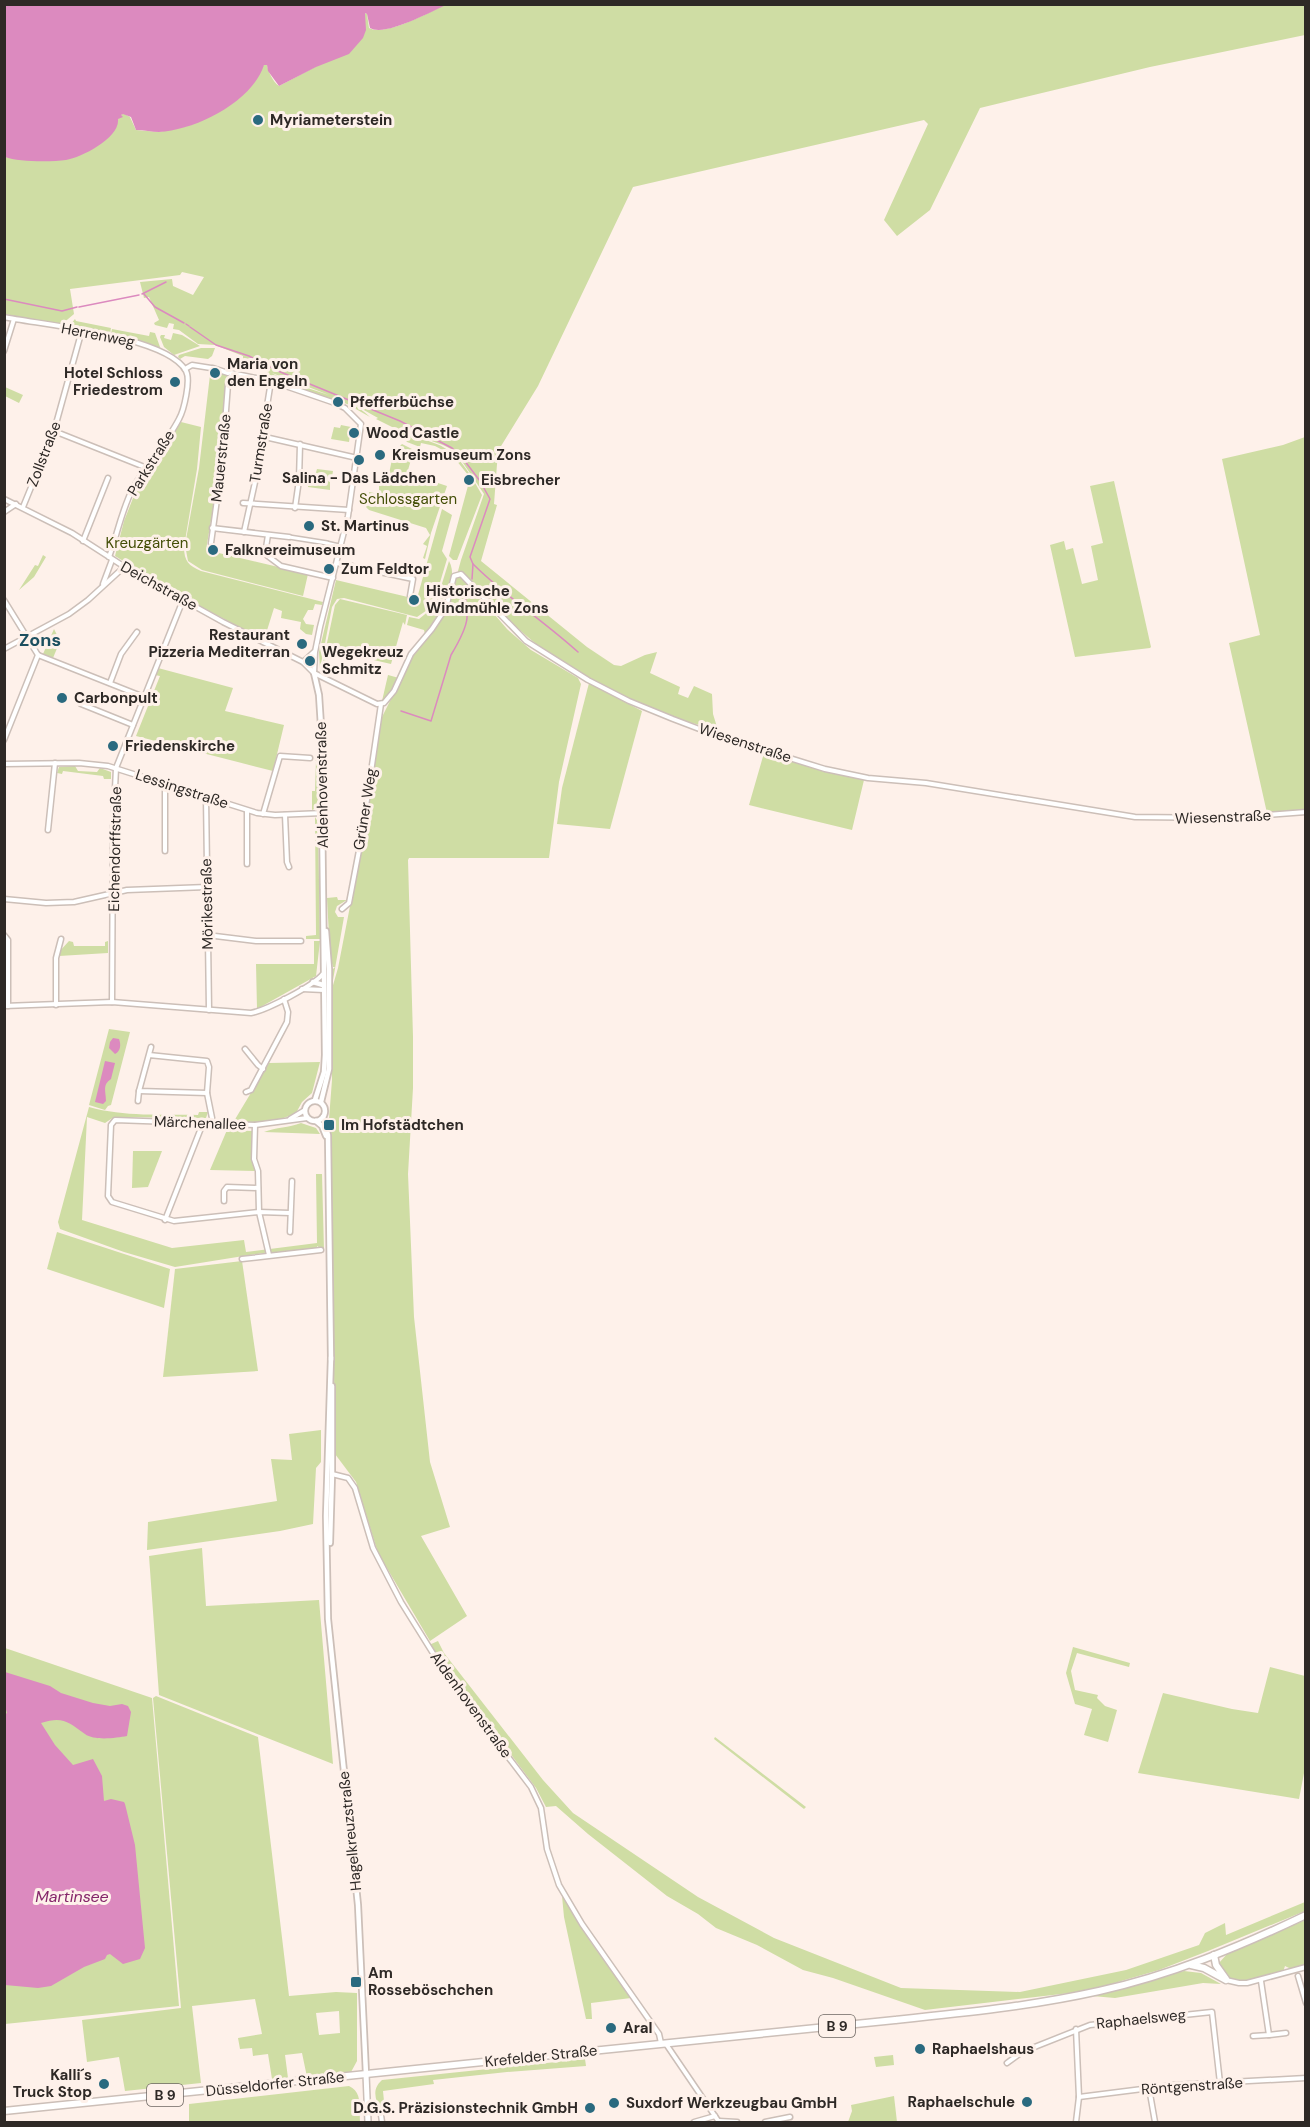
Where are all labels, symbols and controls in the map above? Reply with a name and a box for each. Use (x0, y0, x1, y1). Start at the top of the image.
place label: Myriameterstein (270, 110, 392, 130)
marker: Myriameterstein (251, 113, 265, 127)
street label: Herrenweg (59, 318, 137, 352)
place label: Maria von den Engeln (227, 354, 308, 391)
place label: Hotel Schloss Friedestrom (64, 363, 163, 400)
marker: Maria von den Engeln (208, 366, 222, 380)
marker: Hotel Schloss Friedestrom (168, 375, 182, 389)
place label: Pfefferbüchse (350, 392, 454, 412)
marker: Pfefferbüchse (331, 395, 345, 409)
street label: Turmstraße (245, 402, 277, 484)
street label: Mauerstraße (206, 413, 236, 503)
street label: Zollstraße (22, 418, 66, 490)
place label: Wood Castle (366, 423, 459, 443)
street label: Parkstraße (123, 426, 179, 500)
marker: Wood Castle (347, 426, 361, 440)
place label: Kreismuseum Zons (392, 445, 531, 465)
marker: Kreismuseum Zons (373, 448, 387, 462)
marker: Salina - Das Lädchen (352, 453, 366, 467)
place label: Salina - Das Lädchen (282, 468, 436, 488)
place label: Eisbrecher (481, 470, 560, 490)
marker: Eisbrecher (462, 473, 476, 487)
park label: Schlossgarten (359, 489, 457, 509)
place label: St. Martinus (321, 516, 409, 536)
marker: St. Martinus (302, 519, 316, 533)
park label: Kreuzgärten (106, 533, 188, 553)
place label: Falknereimuseum (225, 540, 355, 560)
marker: Falknereimuseum (206, 543, 220, 557)
street label: Deichstraße (117, 557, 201, 615)
place label: Zum Feldtor (341, 559, 429, 579)
marker: Zum Feldtor (322, 562, 336, 576)
place label: Historische Windmühle Zons (426, 581, 549, 618)
marker: Historische Windmühle Zons (407, 593, 421, 607)
place label: Restaurant Pizzeria Mediterran (148, 625, 290, 662)
district label: Zons (19, 628, 61, 652)
marker: Restaurant Pizzeria Mediterran (295, 637, 309, 651)
place label: Wegekreuz Schmitz (322, 642, 403, 679)
marker: Wegekreuz Schmitz (303, 654, 317, 668)
place label: Carbonpult (74, 688, 158, 708)
marker: Carbonpult (55, 691, 69, 705)
street label: Wiesenstraße (696, 719, 794, 767)
street label: Aldenhovenstraße (311, 721, 333, 849)
place label: Friedenskirche (125, 736, 235, 756)
marker: Friedenskirche (106, 739, 120, 753)
street label: Lessingstraße (133, 765, 231, 813)
street label: Grüner Weg (349, 767, 381, 851)
street label: Eichendorffstraße (104, 786, 126, 912)
street label: Wiesenstraße (1175, 805, 1271, 829)
street label: Mörikestraße (196, 858, 218, 950)
street label: Märchenallee (154, 1111, 246, 1135)
place label: Im Hofstädtchen (341, 1115, 464, 1135)
marker: Im Hofstädtchen (322, 1118, 336, 1132)
street label: Aldenhovenstraße (426, 1648, 516, 1762)
street label: Hagelkreuzstraße (334, 1770, 366, 1892)
water label: Martinsee (35, 1886, 109, 1907)
place label: Am Rosseböschchen (368, 1963, 493, 2000)
marker: Am Rosseböschchen (349, 1975, 363, 1989)
street label: Raphaelsweg (1095, 2004, 1187, 2034)
road number: B 9 (819, 2015, 855, 2037)
place label: Aral (623, 2018, 653, 2038)
marker: Aral (604, 2021, 618, 2035)
place label: Raphaelshaus (932, 2039, 1034, 2059)
street label: Krefelder Straße (484, 2040, 598, 2072)
marker: Raphaelshaus (913, 2042, 927, 2056)
place label: Kalli´s Truck Stop (13, 2065, 92, 2102)
street label: Düsseldorfer Straße (205, 2067, 345, 2101)
street label: Röntgenstraße (1140, 2072, 1244, 2100)
marker: Kalli´s Truck Stop (97, 2077, 111, 2091)
road number: B 9 (147, 2084, 183, 2106)
place label: Raphaelschule (907, 2092, 1015, 2112)
place label: Suxdorf Werkzeugbau GmbH (626, 2093, 837, 2113)
marker: Raphaelschule (1020, 2095, 1034, 2109)
marker: Suxdorf Werkzeugbau GmbH (607, 2096, 621, 2110)
place label: D.G.S. Präzisionstechnik GmbH (353, 2098, 578, 2118)
marker: D.G.S. Präzisionstechnik GmbH (583, 2101, 597, 2115)

